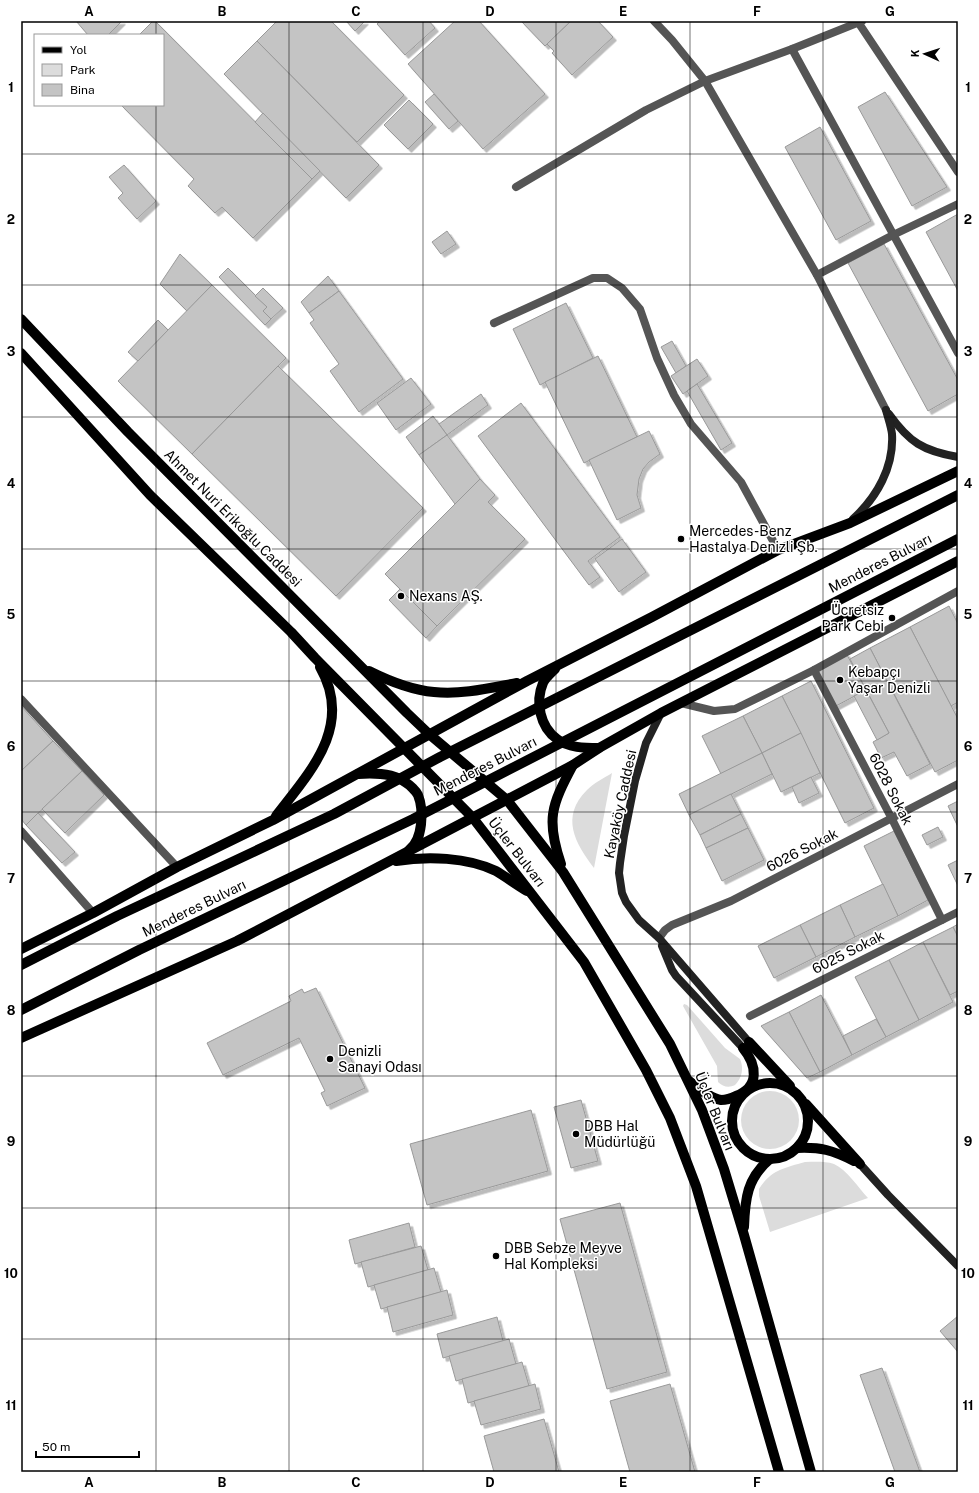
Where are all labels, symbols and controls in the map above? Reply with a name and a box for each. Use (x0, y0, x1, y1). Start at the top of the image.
text: A (84, 4, 94, 19)
text: B (218, 4, 227, 19)
text: C (351, 4, 361, 19)
text: D (485, 4, 495, 19)
text: E (619, 4, 627, 19)
text: F (753, 4, 761, 19)
text: G (885, 4, 895, 19)
legend (34, 34, 164, 106)
north arrow (905, 34, 945, 74)
text: Yol (70, 43, 87, 57)
text: K (909, 49, 921, 58)
text: Park (70, 63, 96, 77)
text: 1 (8, 80, 14, 95)
text: 1 (965, 80, 971, 95)
text: Bina (70, 83, 95, 97)
text: 2 (7, 212, 15, 227)
text: 2 (964, 212, 972, 227)
text: 3 (7, 344, 16, 359)
text: 3 (964, 344, 973, 359)
street label: Ahmet Nuri Erikoğlu Caddesi (161, 446, 305, 590)
text: 4 (7, 476, 16, 491)
text: 4 (964, 476, 973, 491)
place label: Mercedes-Benz Hastalya Denizli Şb. (689, 523, 818, 555)
street label: Menderes Bulvarı (826, 530, 934, 596)
marker: Mercedes-Benz Hastalya Denizli Şb. (676, 534, 686, 544)
place label: Nexans AŞ. (409, 588, 483, 604)
marker: Nexans AŞ. (396, 591, 406, 601)
place label: Ücretsiz Park Cebi (821, 600, 884, 634)
text: 5 (7, 607, 16, 622)
text: 5 (964, 607, 973, 622)
marker: Ücretsiz Park Cebi (887, 613, 897, 623)
place label: Kebapçı Yaşar Denizli (848, 664, 931, 696)
marker: Kebapçı Yaşar Denizli (835, 675, 845, 685)
street label: Menderes Bulvarı (431, 733, 539, 799)
text: 6 (7, 739, 16, 754)
text: 6 (964, 739, 973, 754)
street label: Kayaköy Caddesi (601, 748, 639, 860)
street label: 6028 Sokak (866, 750, 916, 828)
street label: Üçler Bulvarı (485, 813, 550, 890)
street label: 6026 Sokak (764, 825, 841, 875)
text: 7 (7, 871, 15, 886)
text: 7 (964, 871, 972, 886)
street label: Menderes Bulvarı (140, 876, 248, 940)
street label: 6025 Sokak (809, 927, 887, 977)
text: 8 (7, 1003, 16, 1018)
text: 8 (964, 1003, 973, 1018)
place label: Denizli Sanayi Odası (338, 1043, 422, 1075)
marker: Denizli Sanayi Odası (325, 1054, 335, 1064)
street label: Üçler Bulvarı (692, 1069, 740, 1153)
place label: DBB Hal Müdürlüğü (584, 1118, 655, 1150)
marker: DBB Hal Müdürlüğü (571, 1129, 581, 1139)
text: 9 (7, 1134, 15, 1149)
text: 9 (964, 1134, 972, 1149)
place label: DBB Sebze Meyve Hal Kompleksi (504, 1240, 622, 1272)
marker: DBB Sebze Meyve Hal Kompleksi (491, 1251, 501, 1261)
text: 10 (4, 1266, 18, 1281)
text: 10 (961, 1266, 975, 1281)
text: 11 (5, 1398, 17, 1413)
text: 11 (962, 1398, 974, 1413)
scale bar (36, 1433, 139, 1459)
text: 50 m (42, 1440, 70, 1454)
text: A (84, 1475, 94, 1490)
text: B (218, 1475, 227, 1490)
text: C (351, 1475, 361, 1490)
text: D (485, 1475, 495, 1490)
text: E (619, 1475, 627, 1490)
text: F (753, 1475, 761, 1490)
text: G (885, 1475, 895, 1490)

